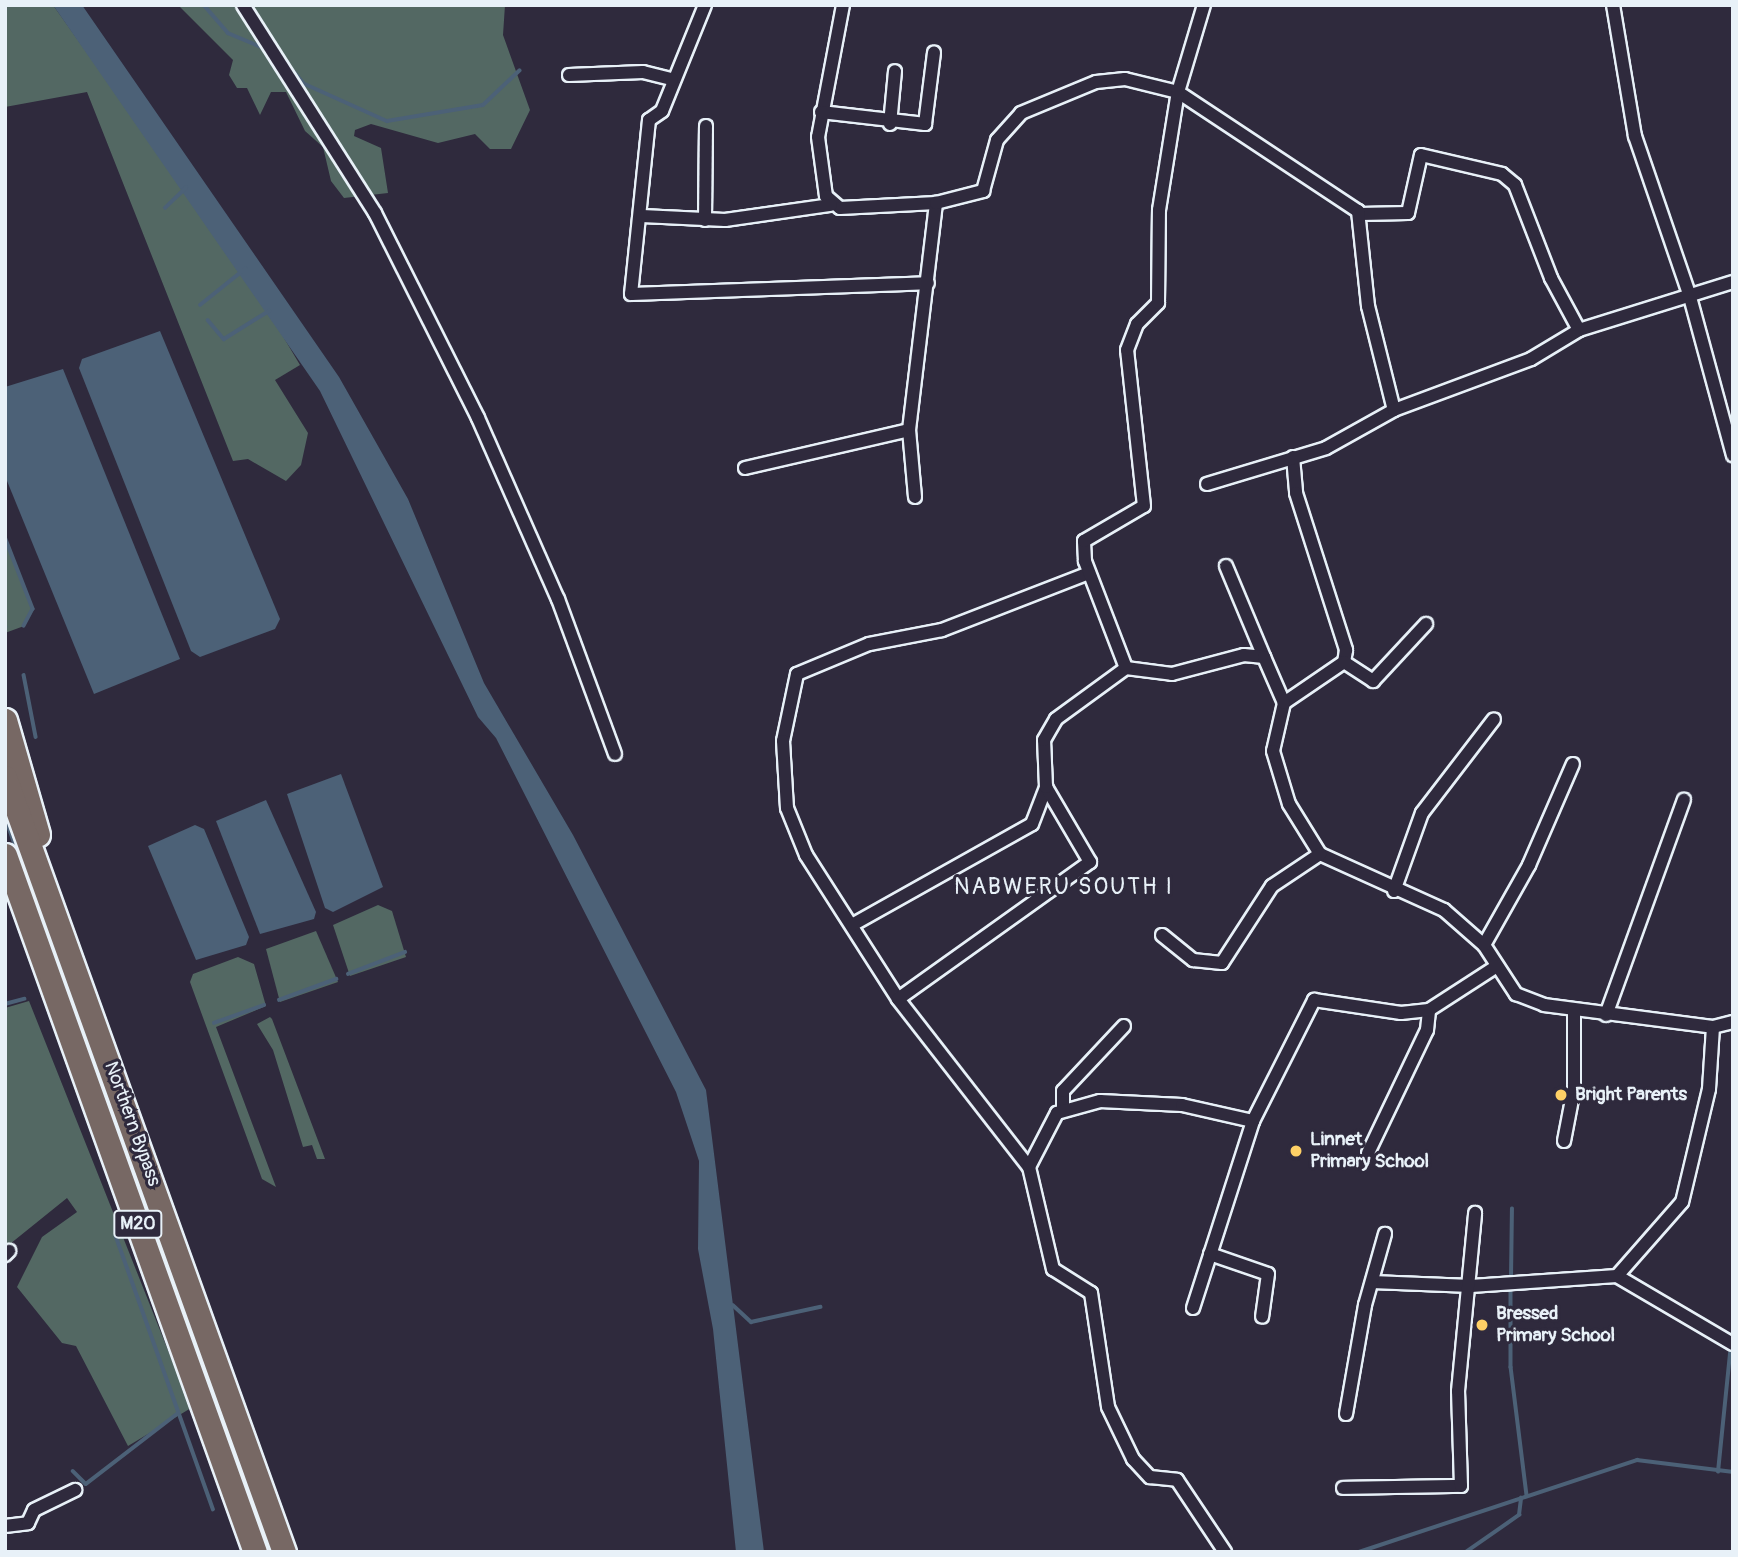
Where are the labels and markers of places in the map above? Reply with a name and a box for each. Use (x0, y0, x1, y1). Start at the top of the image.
place label: Bright Parents (1575, 1084, 1687, 1106)
marker: Bright Parents (1553, 1087, 1569, 1103)
place label: Linnet Primary School (1310, 1129, 1429, 1173)
marker: Linnet Primary School (1288, 1143, 1304, 1159)
place label: Bressed Primary School (1496, 1303, 1615, 1347)
marker: Bressed Primary School (1474, 1317, 1490, 1333)

